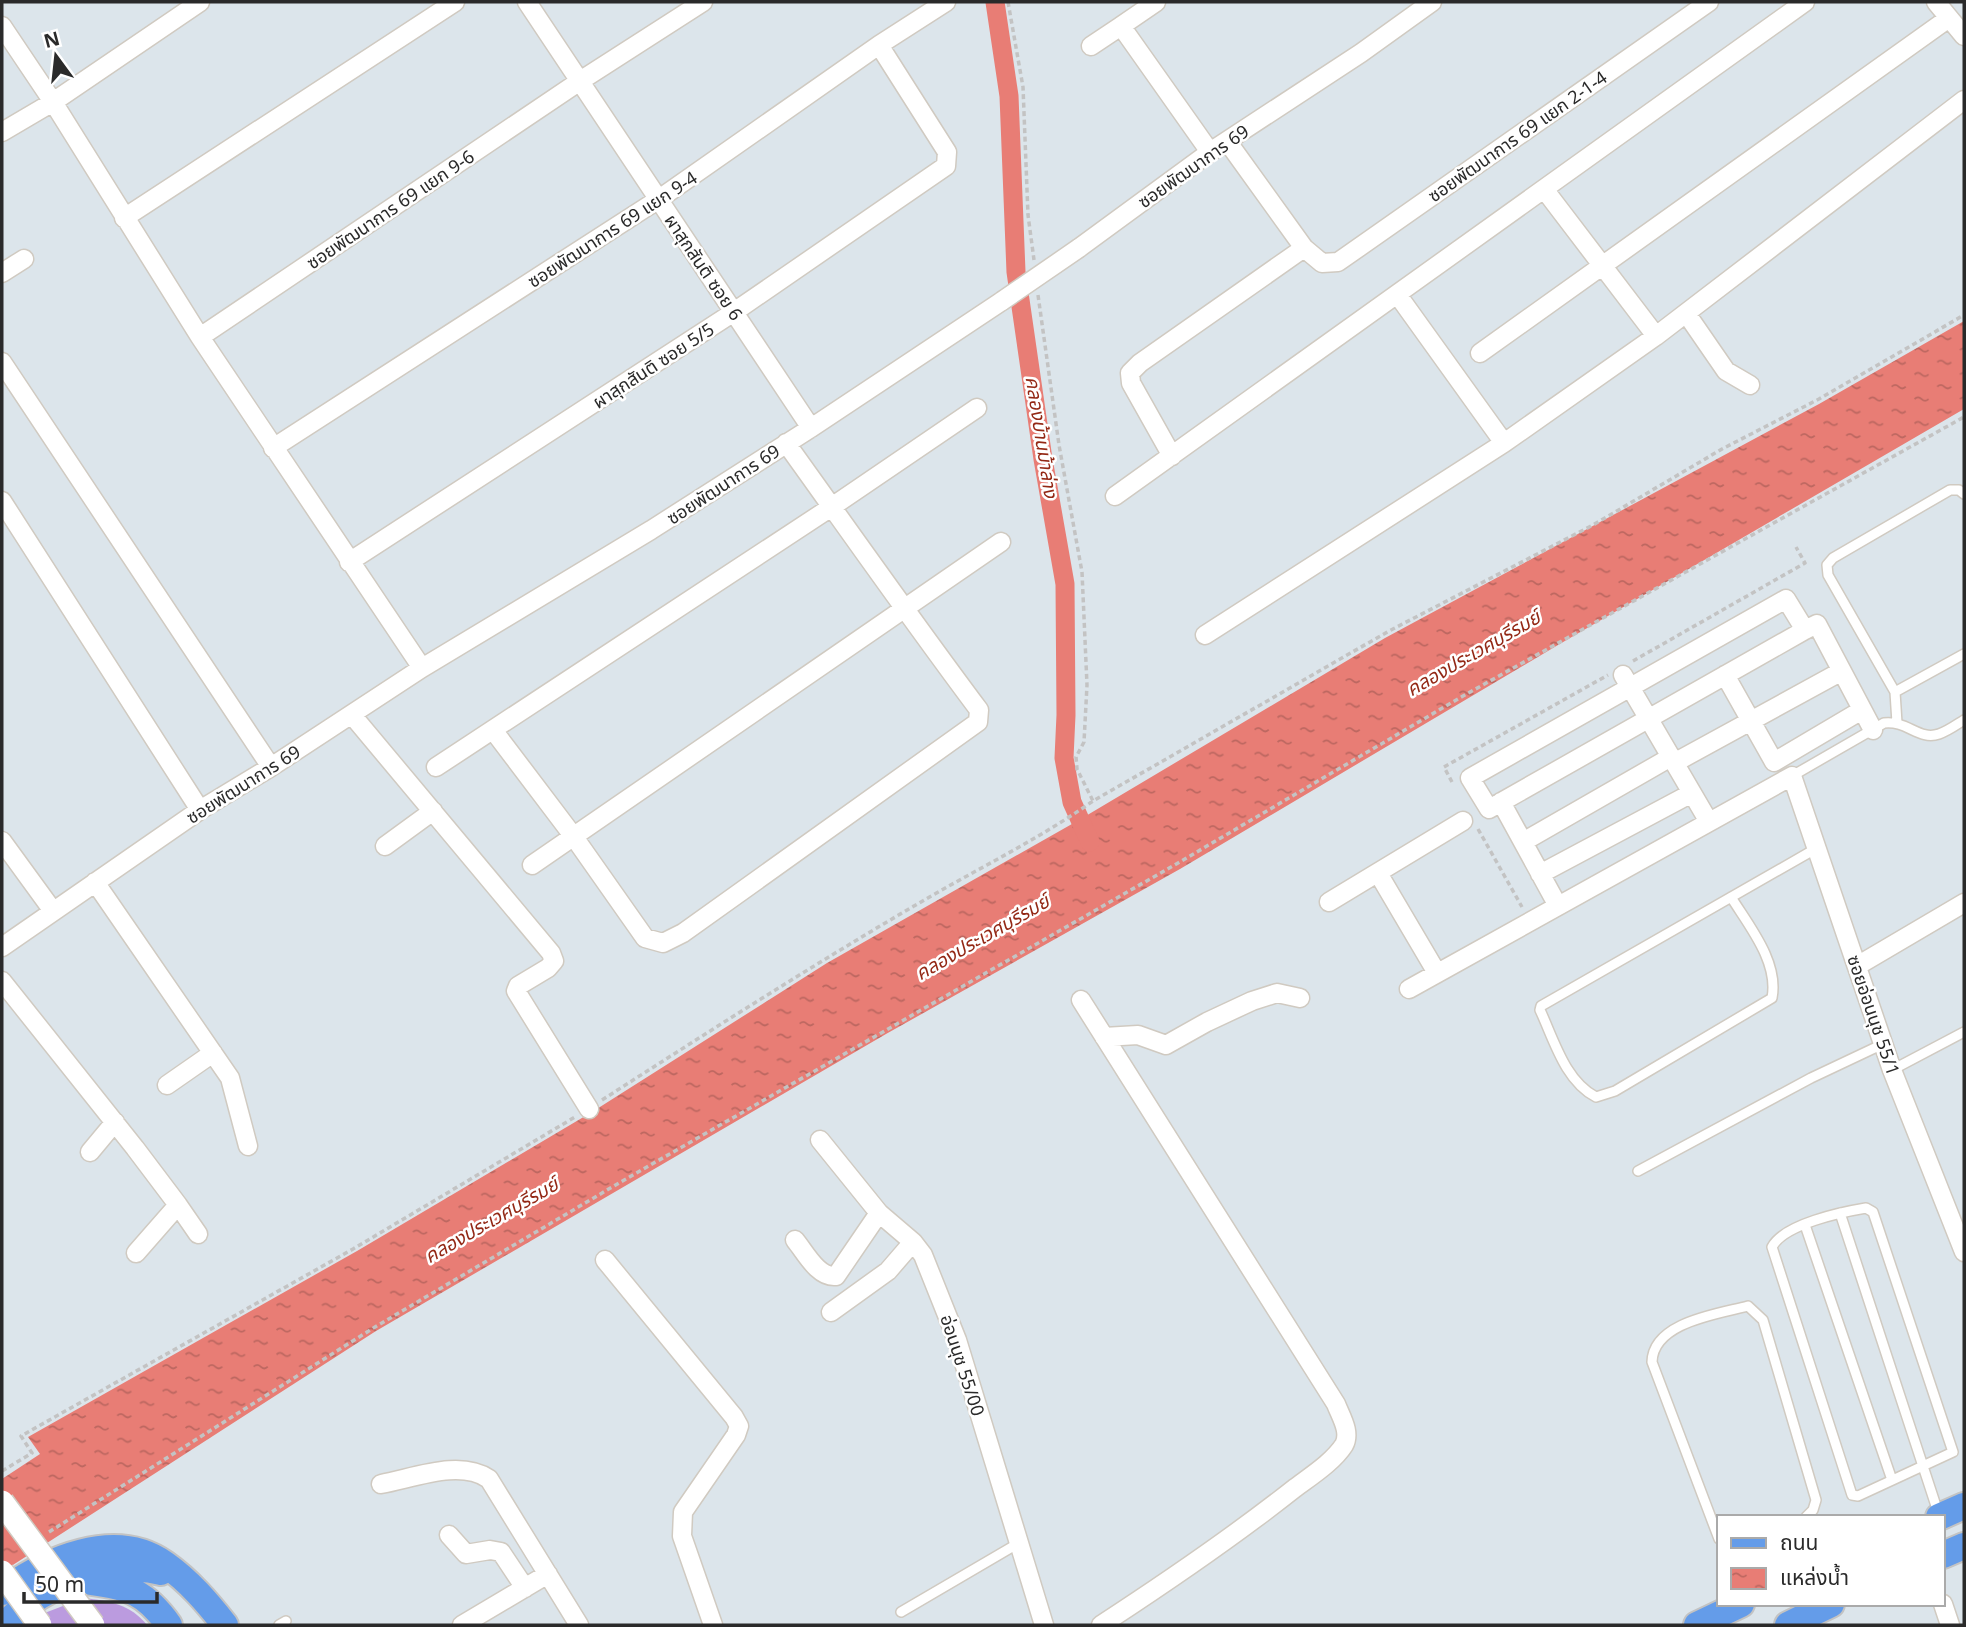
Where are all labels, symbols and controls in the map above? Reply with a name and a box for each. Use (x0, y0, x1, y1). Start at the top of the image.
north arrow (21, 21, 91, 91)
text: N (41, 25, 62, 54)
street label: ซอยพัฒนาการ 69 แยก 2-1-4 (1423, 65, 1611, 207)
street label: ซอยพัฒนาการ 69 (1133, 119, 1253, 213)
street label: ซอยพัฒนาการ 69 แยก 9-6 (302, 144, 478, 274)
street label: ซอยพัฒนาการ 69 แยก 9-4 (523, 165, 701, 293)
street label: ผาสุกสันติ ซอย 6 (660, 209, 748, 325)
street label: ผาสุกสันติ ซอย 5/5 (588, 317, 718, 413)
water label: คลองบ้านม้าล่าง (1020, 374, 1065, 500)
street label: ซอยพัฒนาการ 69 (662, 438, 784, 530)
water label: คลองประเวศบุรีรมย์ (1401, 602, 1548, 702)
street label: ซอยพัฒนาการ 69 (181, 739, 305, 829)
water label: คลองประเวศบุรีรมย์ (910, 886, 1057, 986)
street label: ซอยอ่อนนุช 55/1 (1842, 952, 1906, 1078)
water label: คลองประเวศบุรีรมย์ (419, 1169, 566, 1269)
street label: อ่อนนุช 55/00 (935, 1311, 991, 1419)
legend (1717, 1515, 1945, 1606)
text: ถนน (1780, 1528, 1818, 1556)
scale bar (24, 1560, 158, 1604)
text: แหล่งน้ำ (1780, 1563, 1849, 1591)
text: 50 m (35, 1570, 84, 1598)

